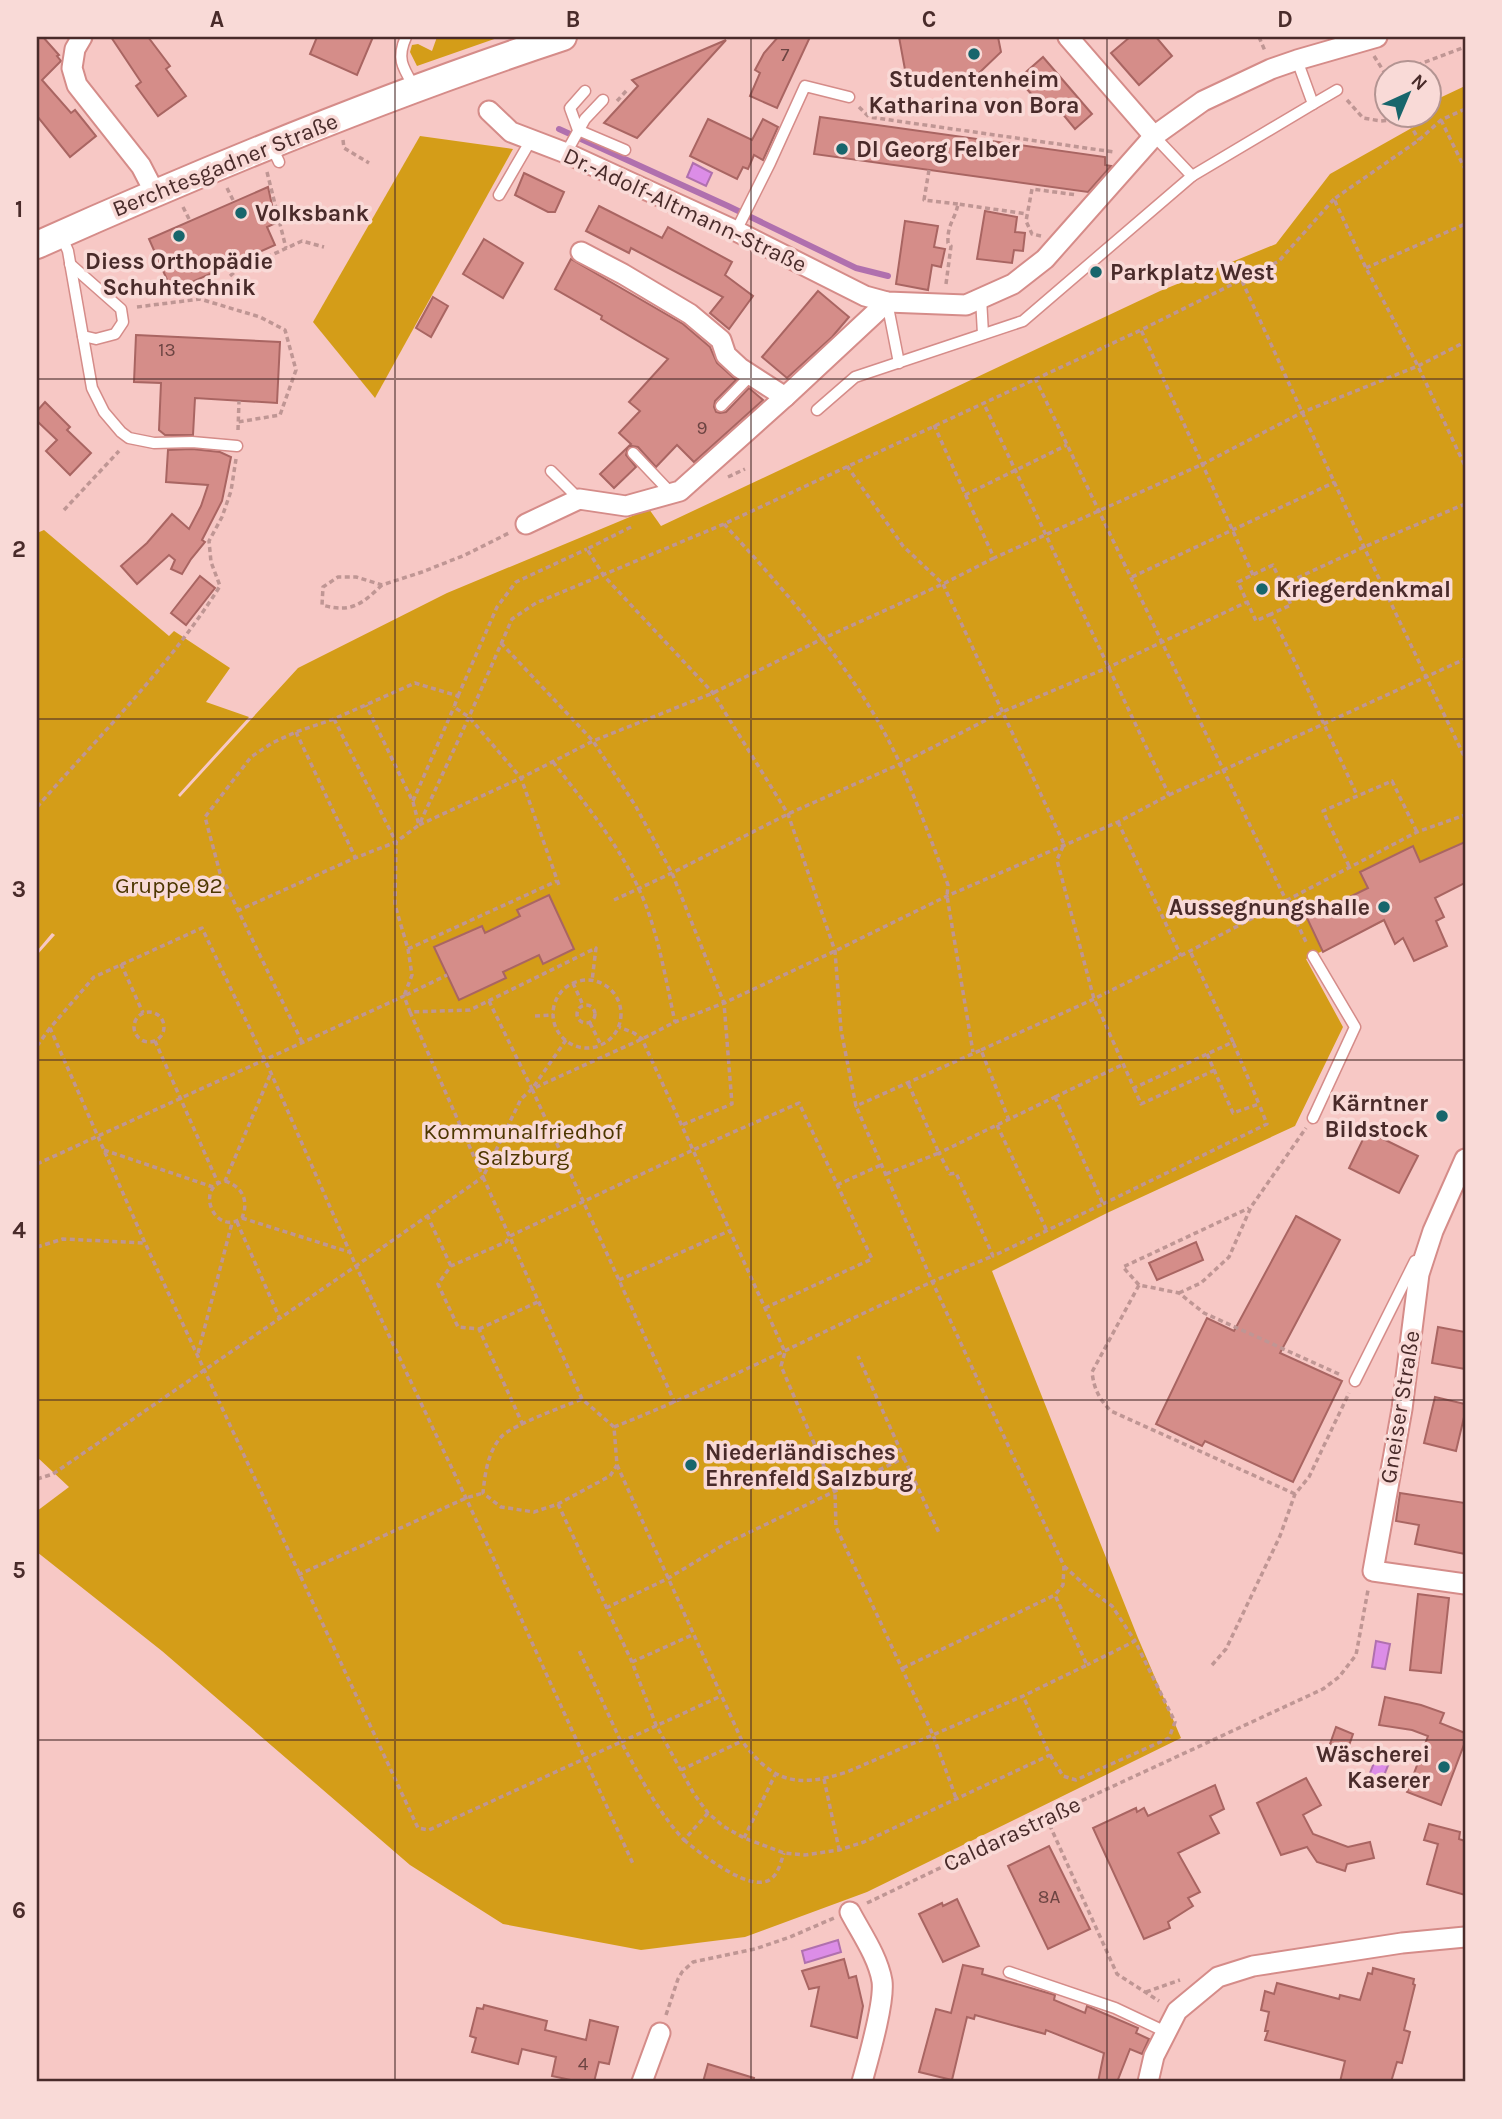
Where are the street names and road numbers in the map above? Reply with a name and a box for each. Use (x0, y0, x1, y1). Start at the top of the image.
street label: Berchtesgadner Straße (108, 107, 342, 223)
street label: Dr.-Adolf-Altmann-Straße (559, 142, 811, 278)
street label: Gneiser Straße (1375, 1329, 1425, 1485)
street label: Caldarastraße (939, 1790, 1085, 1878)

